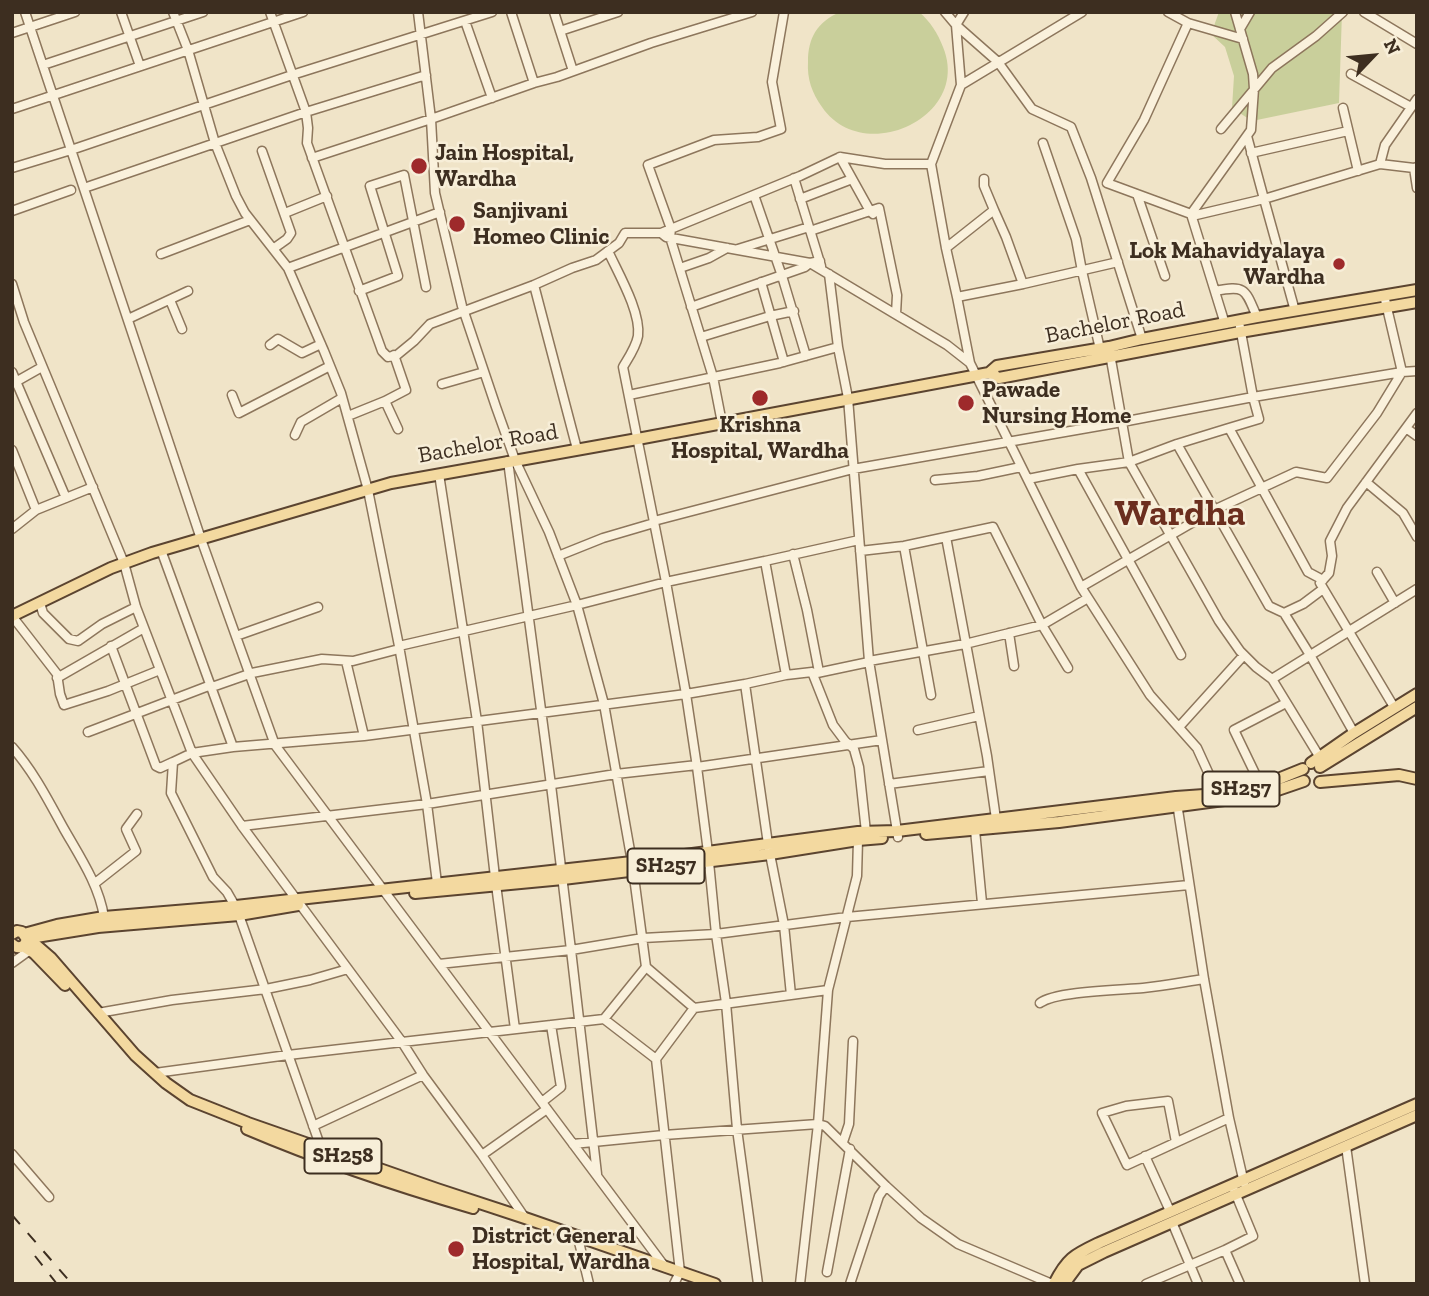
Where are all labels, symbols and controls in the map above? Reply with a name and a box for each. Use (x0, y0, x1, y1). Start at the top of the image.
north arrow (1338, 21, 1408, 91)
text: N (1379, 35, 1406, 58)
place label: Jain Hospital, Wardha (435, 139, 574, 193)
marker: Jain Hospital, Wardha (409, 156, 429, 176)
place label: Sanjivani Homeo Clinic (473, 197, 609, 251)
marker: Sanjivani Homeo Clinic (447, 214, 467, 234)
place label: Lok Mahavidyalaya Wardha (1129, 237, 1325, 291)
marker: Lok Mahavidyalaya Wardha (1331, 256, 1347, 272)
street label: Bachelor Road (1043, 296, 1187, 350)
place label: Pawade Nursing Home (982, 376, 1131, 430)
marker: Krishna Hospital, Wardha (750, 388, 770, 408)
marker: Pawade Nursing Home (956, 393, 976, 413)
place label: Krishna Hospital, Wardha (671, 411, 849, 465)
street label: Bachelor Road (416, 418, 560, 470)
district label: Wardha (1115, 492, 1245, 536)
road number: SH257 (1202, 772, 1280, 806)
road number: SH257 (628, 848, 704, 884)
road number: SH258 (304, 1138, 382, 1174)
place label: District General Hospital, Wardha (472, 1222, 650, 1276)
marker: District General Hospital, Wardha (446, 1239, 466, 1259)

